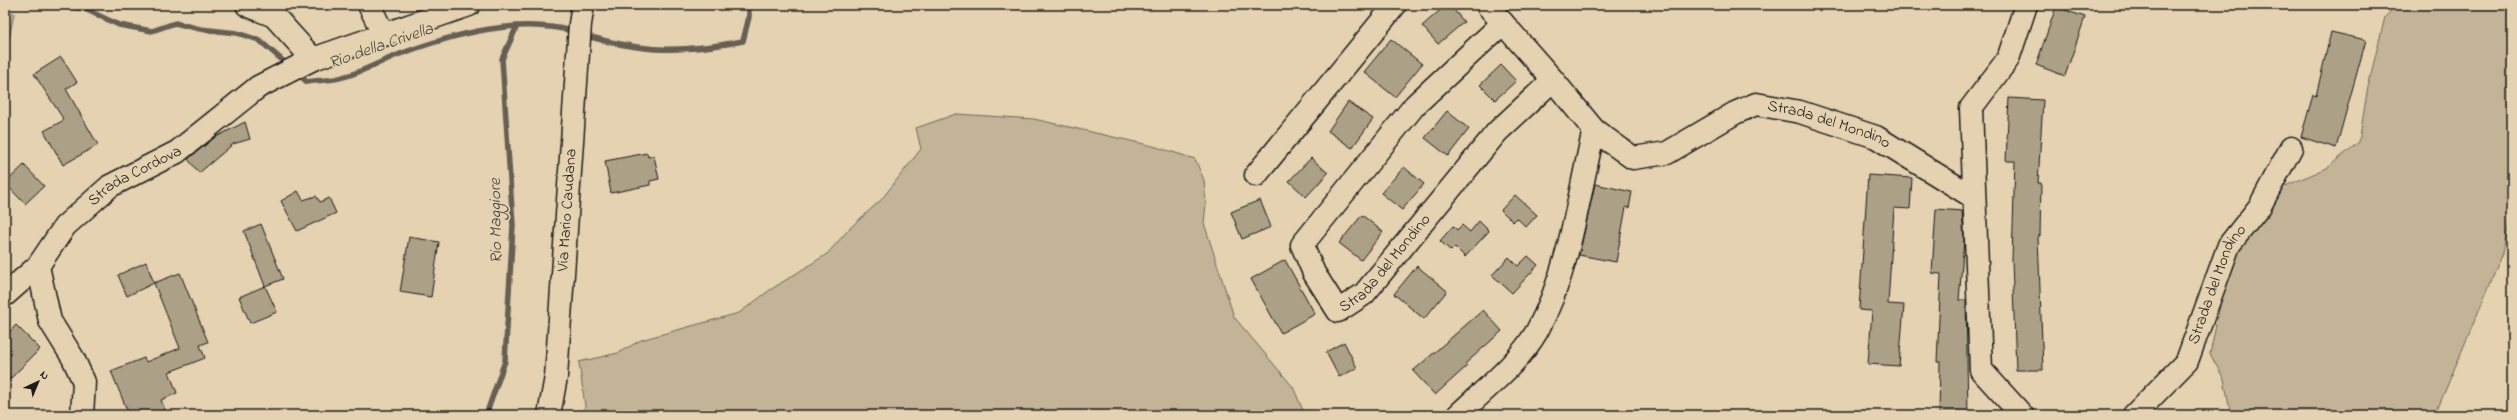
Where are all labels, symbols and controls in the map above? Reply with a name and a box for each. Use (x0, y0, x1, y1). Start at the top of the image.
water label: Rio della Crivella (325, 16, 437, 76)
street label: Strada del Mondino (1766, 94, 1895, 155)
street label: Strada Cordova (83, 139, 186, 212)
street label: Via Mario Caudana (551, 148, 584, 273)
water label: Rio Maggiore (483, 177, 510, 264)
street label: Strada del Mondino (1334, 209, 1437, 319)
street label: Strada del Mondino (2182, 220, 2253, 348)
north arrow (18, 362, 58, 402)
text: N (36, 367, 52, 384)

